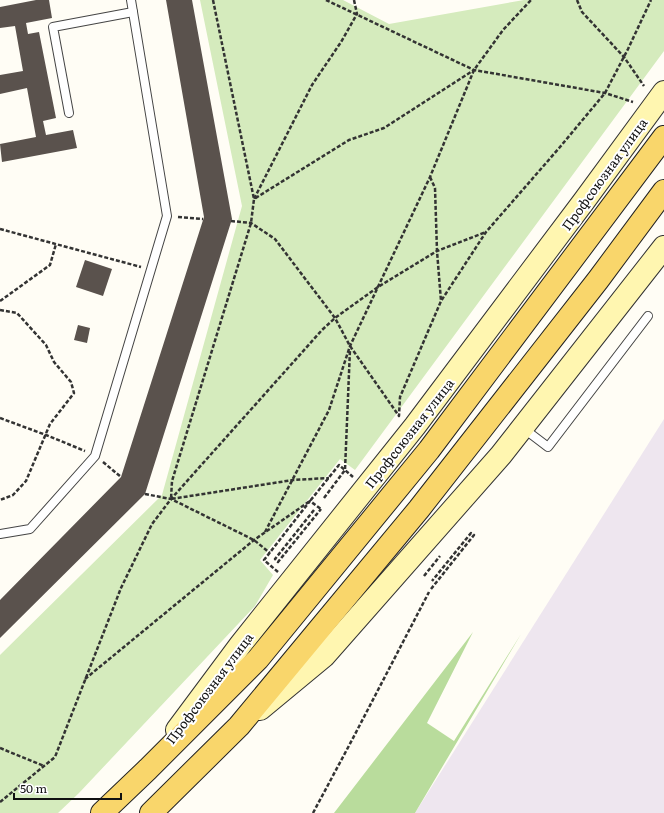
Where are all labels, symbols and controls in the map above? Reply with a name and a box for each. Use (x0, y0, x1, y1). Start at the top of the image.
street label: Профсоюзная улица (557, 114, 651, 234)
street label: Профсоюзная улица (360, 374, 458, 492)
street label: Профсоюзная улица (161, 628, 257, 748)
scale bar (14, 775, 121, 801)
text: 50 m (20, 779, 47, 797)

